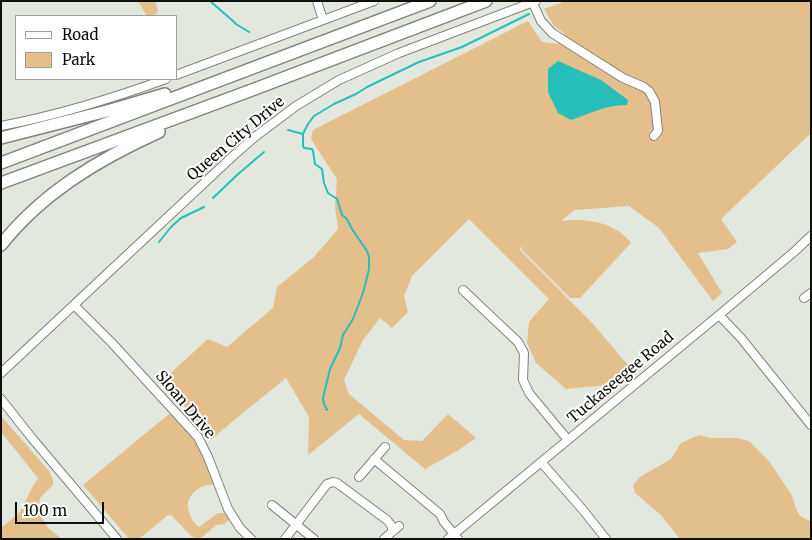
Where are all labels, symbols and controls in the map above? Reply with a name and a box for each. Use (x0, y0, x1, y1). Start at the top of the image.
legend (15, 15, 178, 80)
text: Road (62, 25, 98, 44)
text: Park (62, 50, 95, 69)
street label: Queen City Drive (184, 93, 288, 185)
street label: Tuckaseegee Road (564, 328, 678, 428)
street label: Sloan Drive (151, 367, 219, 443)
scale bar (18, 492, 106, 524)
text: 100 m (23, 501, 67, 520)

